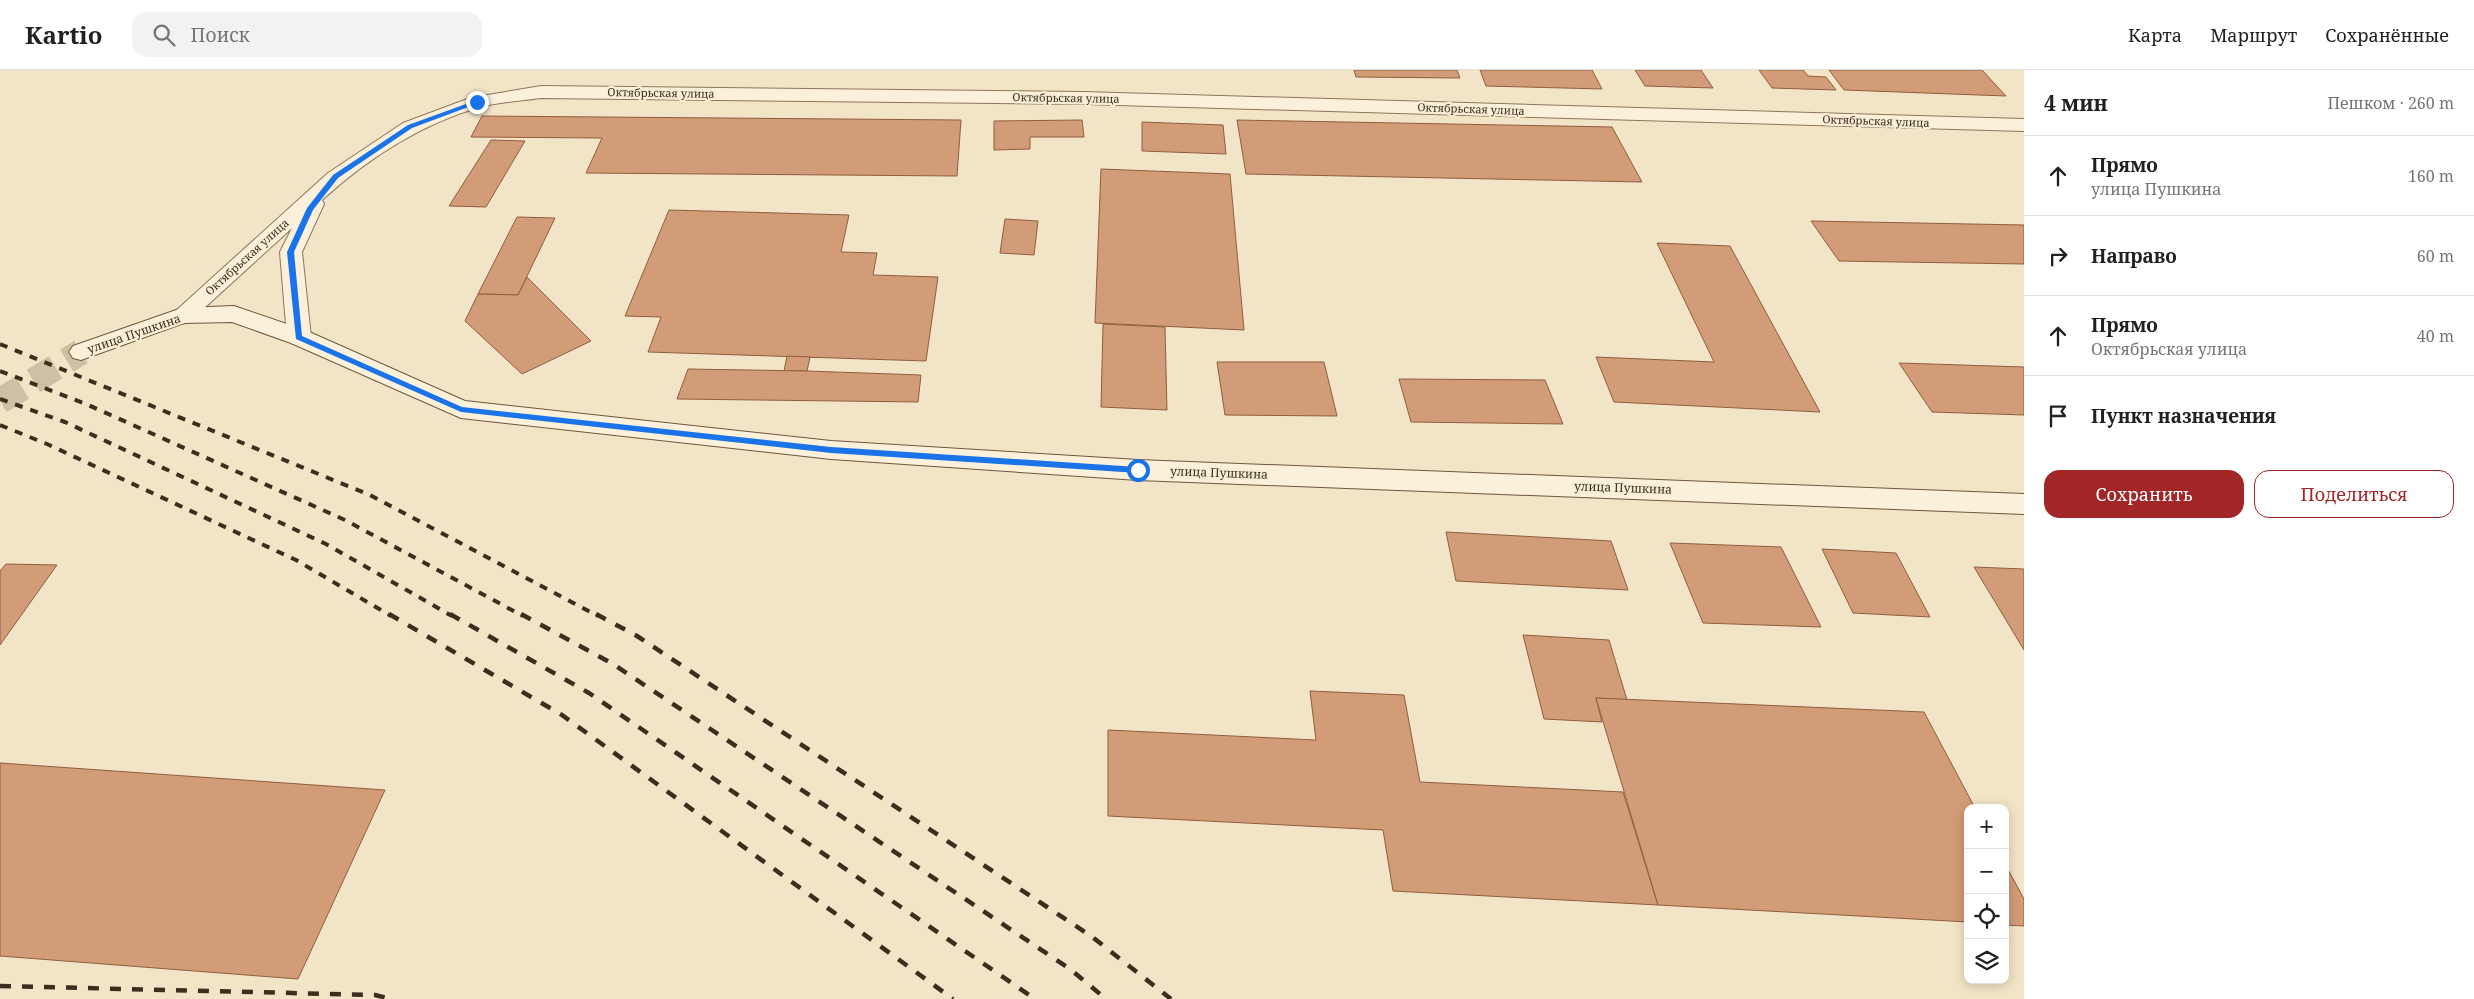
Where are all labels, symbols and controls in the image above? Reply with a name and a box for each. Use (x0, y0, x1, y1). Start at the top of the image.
search box (132, 12, 482, 57)
text: Kartio (25, 18, 102, 51)
icon: search (150, 21, 178, 49)
text: Поиск (190, 22, 250, 48)
text: Карта (2128, 23, 2182, 47)
text: Маршрут (2210, 23, 2297, 47)
text: Сохранённые (2325, 23, 2449, 47)
street label: Октябрьская улица (607, 84, 715, 101)
street label: Октябрьская улица (1012, 89, 1120, 106)
text: 4 мин (2044, 89, 2108, 117)
route end (466, 91, 489, 114)
text: Пешком · 260 m (2327, 92, 2454, 114)
street label: Октябрьская улица (1417, 99, 1525, 118)
street label: Октябрьская улица (1822, 111, 1930, 130)
text: Прямо (2091, 152, 2158, 178)
icon: ahead (2044, 162, 2072, 190)
text: 160 m (2408, 165, 2454, 187)
text: улица Пушкина (2091, 178, 2221, 200)
street label: Октябрьская улица (202, 215, 292, 298)
icon: right (2044, 242, 2072, 270)
text: Направо (2091, 243, 2177, 269)
text: 60 m (2417, 245, 2454, 267)
street label: улица Пушкина (85, 310, 183, 357)
text: Прямо (2091, 312, 2158, 338)
icon: ahead (2044, 322, 2072, 350)
text: 40 m (2417, 325, 2454, 347)
text: Октябрьская улица (2091, 338, 2247, 360)
icon: arrive (2044, 402, 2072, 430)
text: Пункт назначения (2091, 403, 2276, 429)
route start (1127, 459, 1150, 482)
street label: улица Пушкина (1170, 462, 1268, 483)
button: Сохранить (2044, 470, 2244, 518)
button: Поделиться (2254, 470, 2454, 518)
street label: улица Пушкина (1574, 477, 1672, 498)
map controls (1964, 804, 2009, 984)
button: + (1964, 804, 2009, 849)
button: − (1964, 849, 2009, 894)
button: locate (1964, 894, 2009, 939)
button: layers (1964, 939, 2009, 984)

